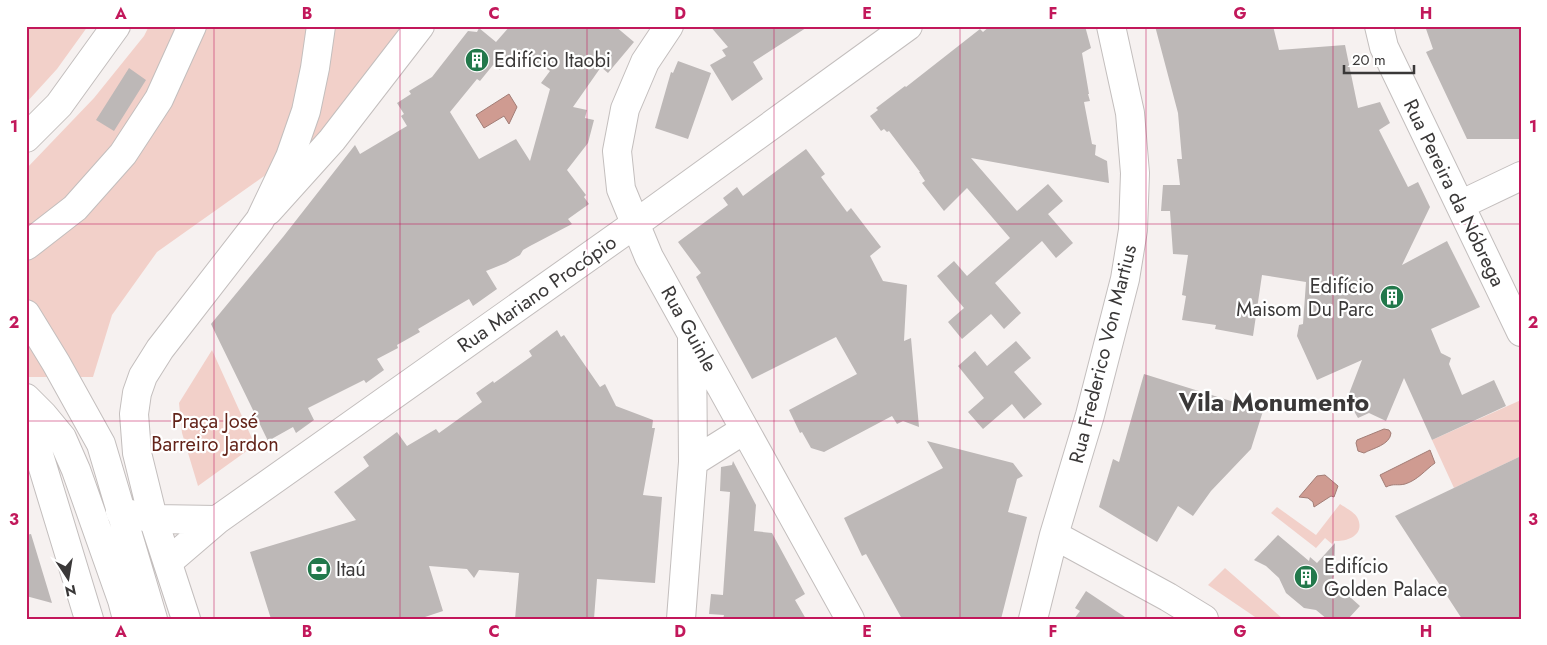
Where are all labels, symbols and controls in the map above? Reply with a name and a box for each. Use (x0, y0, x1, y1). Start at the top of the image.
text: A (114, 2, 127, 25)
text: B (302, 2, 312, 25)
text: C (488, 2, 500, 25)
text: D (674, 2, 686, 25)
text: E (862, 2, 872, 25)
text: F (1049, 2, 1057, 25)
text: G (1233, 2, 1247, 25)
text: H (1420, 2, 1432, 25)
scale bar (1344, 42, 1414, 74)
place label: Edifício Itaobi (494, 46, 611, 75)
building icon: Edifício Itaobi (464, 47, 490, 73)
text: 20 m (1352, 49, 1386, 71)
street label: Rua Pereira da Nóbrega (1396, 94, 1512, 292)
text: 1 (10, 115, 18, 138)
text: 1 (1529, 115, 1537, 138)
street label: Rua Mariano Procópio (452, 228, 622, 360)
street label: Rua Frederico Von Martius (1062, 242, 1144, 466)
place label: Edifício Maisom Du Parc (1236, 272, 1374, 324)
street label: Rua Guinle (654, 281, 724, 377)
building icon: Edifício Maisom Du Parc (1379, 284, 1405, 310)
text: 2 (9, 311, 19, 334)
text: 2 (1528, 311, 1538, 334)
district label: Vila Monumento (1178, 384, 1369, 420)
park label: Praça José Barreiro Jardon (151, 407, 279, 459)
text: 3 (9, 508, 19, 531)
text: 3 (1528, 508, 1538, 531)
north arrow (42, 552, 92, 602)
place label: Edifício Golden Palace (1324, 552, 1447, 604)
place label: Itaú (336, 555, 366, 584)
bank icon: Itaú (306, 556, 332, 582)
building icon: Edifício Golden Palace (1293, 564, 1319, 590)
text: N (63, 580, 78, 602)
text: A (114, 620, 127, 643)
text: B (302, 620, 312, 643)
text: C (488, 620, 500, 643)
text: D (674, 620, 686, 643)
text: E (862, 620, 872, 643)
text: F (1049, 620, 1057, 643)
text: G (1233, 620, 1247, 643)
text: H (1420, 620, 1432, 643)

